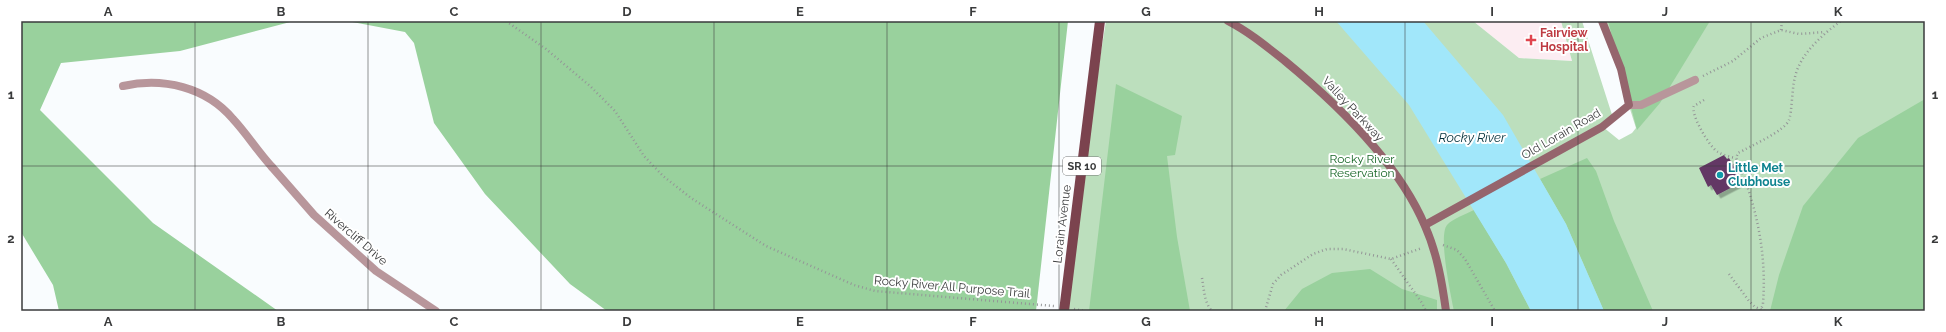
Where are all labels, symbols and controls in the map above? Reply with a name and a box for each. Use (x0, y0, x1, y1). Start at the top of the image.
text: A (104, 4, 113, 19)
text: B (277, 4, 286, 19)
text: C (450, 4, 459, 19)
text: D (622, 4, 632, 19)
text: E (796, 4, 804, 19)
text: F (969, 4, 977, 19)
text: G (1141, 4, 1151, 19)
text: H (1314, 4, 1324, 19)
text: I (1490, 4, 1494, 19)
text: J (1662, 4, 1668, 19)
text: K (1834, 4, 1843, 19)
place label: Fairview Hospital (1540, 26, 1589, 54)
marker: Fairview Hospital (1525, 34, 1537, 46)
street label: Valley Parkway (1319, 74, 1387, 145)
text: 1 (8, 87, 15, 102)
text: 1 (1932, 87, 1939, 102)
street label: Old Lorain Road (1519, 106, 1603, 162)
water label: Rocky River (1439, 130, 1506, 145)
park label: Rocky River Reservation (1329, 152, 1395, 180)
road number: SR 10 (1063, 157, 1101, 175)
place label: Little Met Clubhouse (1728, 161, 1790, 189)
marker: Little Met Clubhouse (1715, 170, 1725, 180)
street label: Lorain Avenue (1050, 184, 1074, 264)
street label: Rivercliff Drive (322, 206, 390, 268)
text: 2 (7, 231, 15, 246)
text: 2 (1931, 231, 1939, 246)
street label: Rocky River All Purpose Trail (874, 273, 1031, 301)
text: A (104, 314, 113, 329)
text: B (277, 314, 286, 329)
text: C (450, 314, 459, 329)
text: D (622, 314, 632, 329)
text: E (796, 314, 804, 329)
text: F (969, 314, 977, 329)
text: G (1141, 314, 1151, 329)
text: H (1314, 314, 1324, 329)
text: I (1490, 314, 1494, 329)
text: J (1662, 314, 1668, 329)
text: K (1834, 314, 1843, 329)

